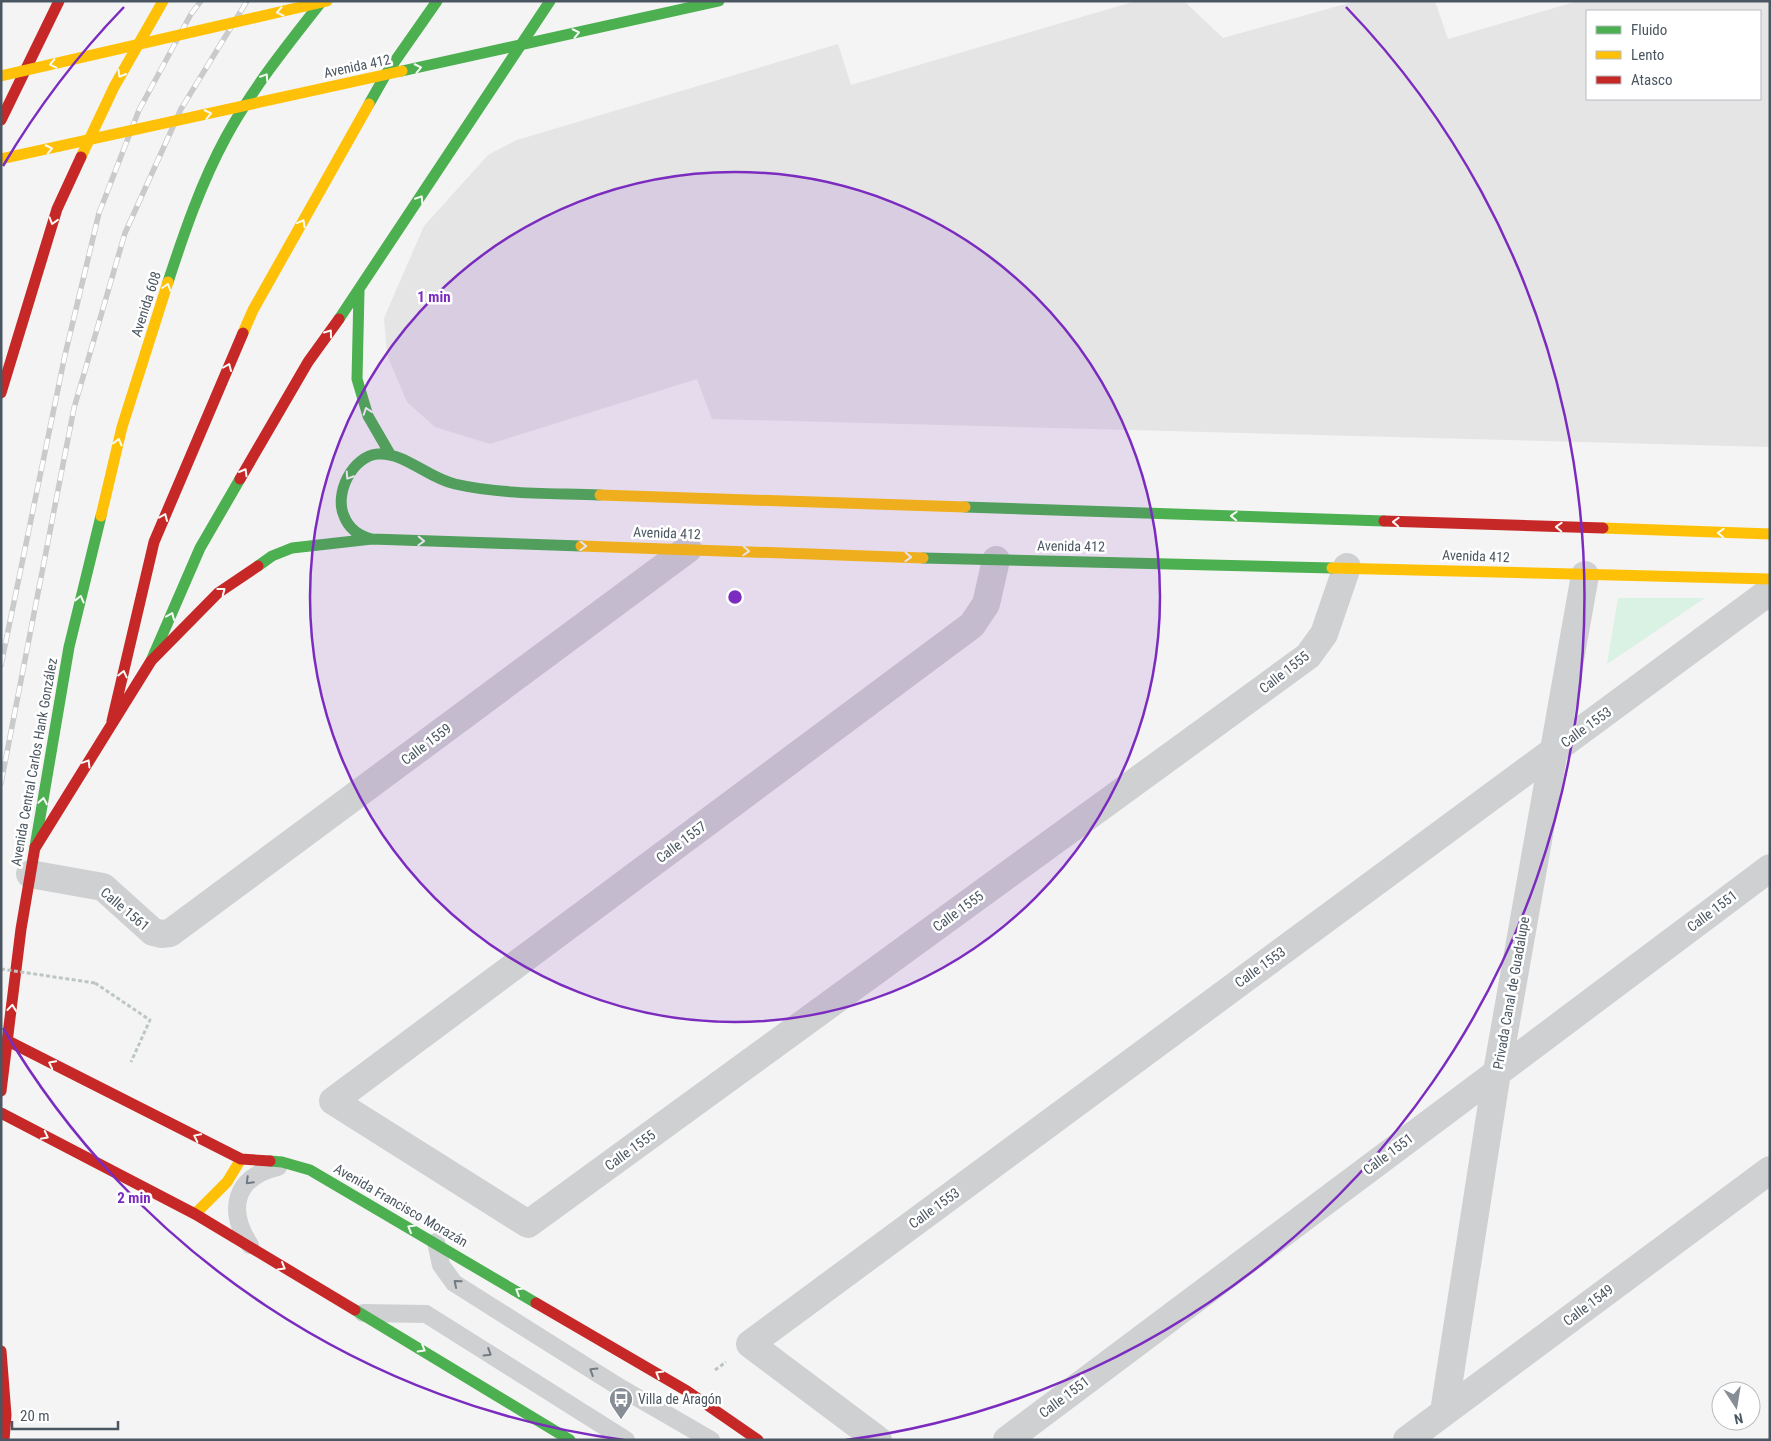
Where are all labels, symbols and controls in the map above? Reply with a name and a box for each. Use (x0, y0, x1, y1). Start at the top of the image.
one-way arrow (275, 6, 284, 17)
legend (1586, 10, 1761, 100)
text: Fluido (1631, 21, 1667, 39)
one-way arrow (572, 28, 581, 39)
text: Lento (1631, 46, 1664, 64)
street label: Avenida 412 (322, 51, 392, 81)
one-way arrow (49, 58, 58, 69)
one-way arrow (413, 63, 422, 74)
one-way arrow (117, 69, 127, 78)
text: Atasco (1631, 71, 1672, 89)
one-way arrow (259, 73, 268, 83)
one-way arrow (203, 109, 212, 120)
one-way arrow (44, 144, 53, 155)
one-way arrow (414, 195, 423, 204)
one-way arrow (49, 217, 59, 225)
one-way arrow (296, 219, 306, 228)
street label: Avenida 608 (128, 269, 164, 339)
one-way arrow (161, 283, 171, 291)
text: 1 min (417, 288, 451, 306)
one-way arrow (323, 330, 331, 339)
one-way arrow (222, 363, 233, 372)
one-way arrow (363, 407, 373, 416)
one-way arrow (112, 437, 123, 446)
one-way arrow (237, 468, 247, 477)
one-way arrow (346, 470, 355, 480)
one-way arrow (1230, 511, 1238, 521)
one-way arrow (158, 513, 169, 522)
one-way arrow (1392, 516, 1400, 527)
one-way arrow (1554, 522, 1562, 532)
street label: Avenida 412 (633, 524, 701, 542)
one-way arrow (1717, 527, 1725, 538)
one-way arrow (417, 535, 425, 546)
street label: Avenida 412 (1037, 537, 1105, 555)
one-way arrow (580, 540, 588, 551)
one-way arrow (742, 546, 750, 556)
street label: Avenida 412 (1442, 547, 1510, 565)
one-way arrow (905, 551, 913, 562)
one-way arrow (216, 588, 226, 597)
centre of rings (726, 588, 744, 606)
one-way arrow (74, 595, 85, 604)
one-way arrow (164, 612, 175, 621)
street label: Calle 1555 (1256, 648, 1312, 696)
street label: Avenida Central Carlos Hank González (8, 657, 60, 867)
one-way arrow (117, 669, 128, 678)
street label: Calle 1553 (1558, 703, 1614, 751)
street label: Calle 1559 (398, 720, 454, 768)
one-way arrow (80, 759, 90, 768)
one-way arrow (37, 797, 47, 806)
street label: Calle 1557 (653, 818, 709, 866)
street label: Calle 1561 (97, 884, 153, 934)
street label: Calle 1555 (930, 887, 986, 935)
street label: Calle 1551 (1684, 887, 1740, 935)
street label: Privada Canal de Guadalupe (1490, 915, 1532, 1071)
street label: Calle 1553 (1232, 943, 1288, 991)
one-way arrow (6, 1003, 17, 1011)
one-way arrow (48, 1060, 57, 1070)
street label: Calle 1555 (602, 1126, 658, 1174)
one-way arrow (39, 1130, 48, 1140)
street label: Calle 1551 (1360, 1130, 1416, 1178)
one-way arrow (193, 1133, 202, 1143)
street label: Avenida Francisco Morazán (331, 1160, 471, 1250)
one-way arrow (246, 1176, 255, 1185)
street label: Calle 1553 (906, 1184, 962, 1232)
text: 2 min (117, 1189, 151, 1207)
one-way arrow (407, 1224, 416, 1234)
one-way arrow (276, 1260, 285, 1270)
one-way arrow (453, 1280, 462, 1289)
street label: Calle 1549 (1560, 1281, 1616, 1329)
one-way arrow (516, 1288, 525, 1298)
one-way arrow (416, 1343, 425, 1353)
one-way arrow (482, 1346, 491, 1356)
one-way arrow (589, 1368, 599, 1377)
one-way arrow (656, 1371, 665, 1381)
street label: Calle 1551 (1036, 1373, 1092, 1421)
north arrow (1711, 1381, 1761, 1431)
bus stop icon: Villa de Aragón (608, 1386, 634, 1420)
place label: Villa de Aragón (638, 1391, 722, 1407)
scale bar (12, 1398, 119, 1430)
text: 20 m (20, 1407, 50, 1425)
text: N (1733, 1410, 1745, 1427)

